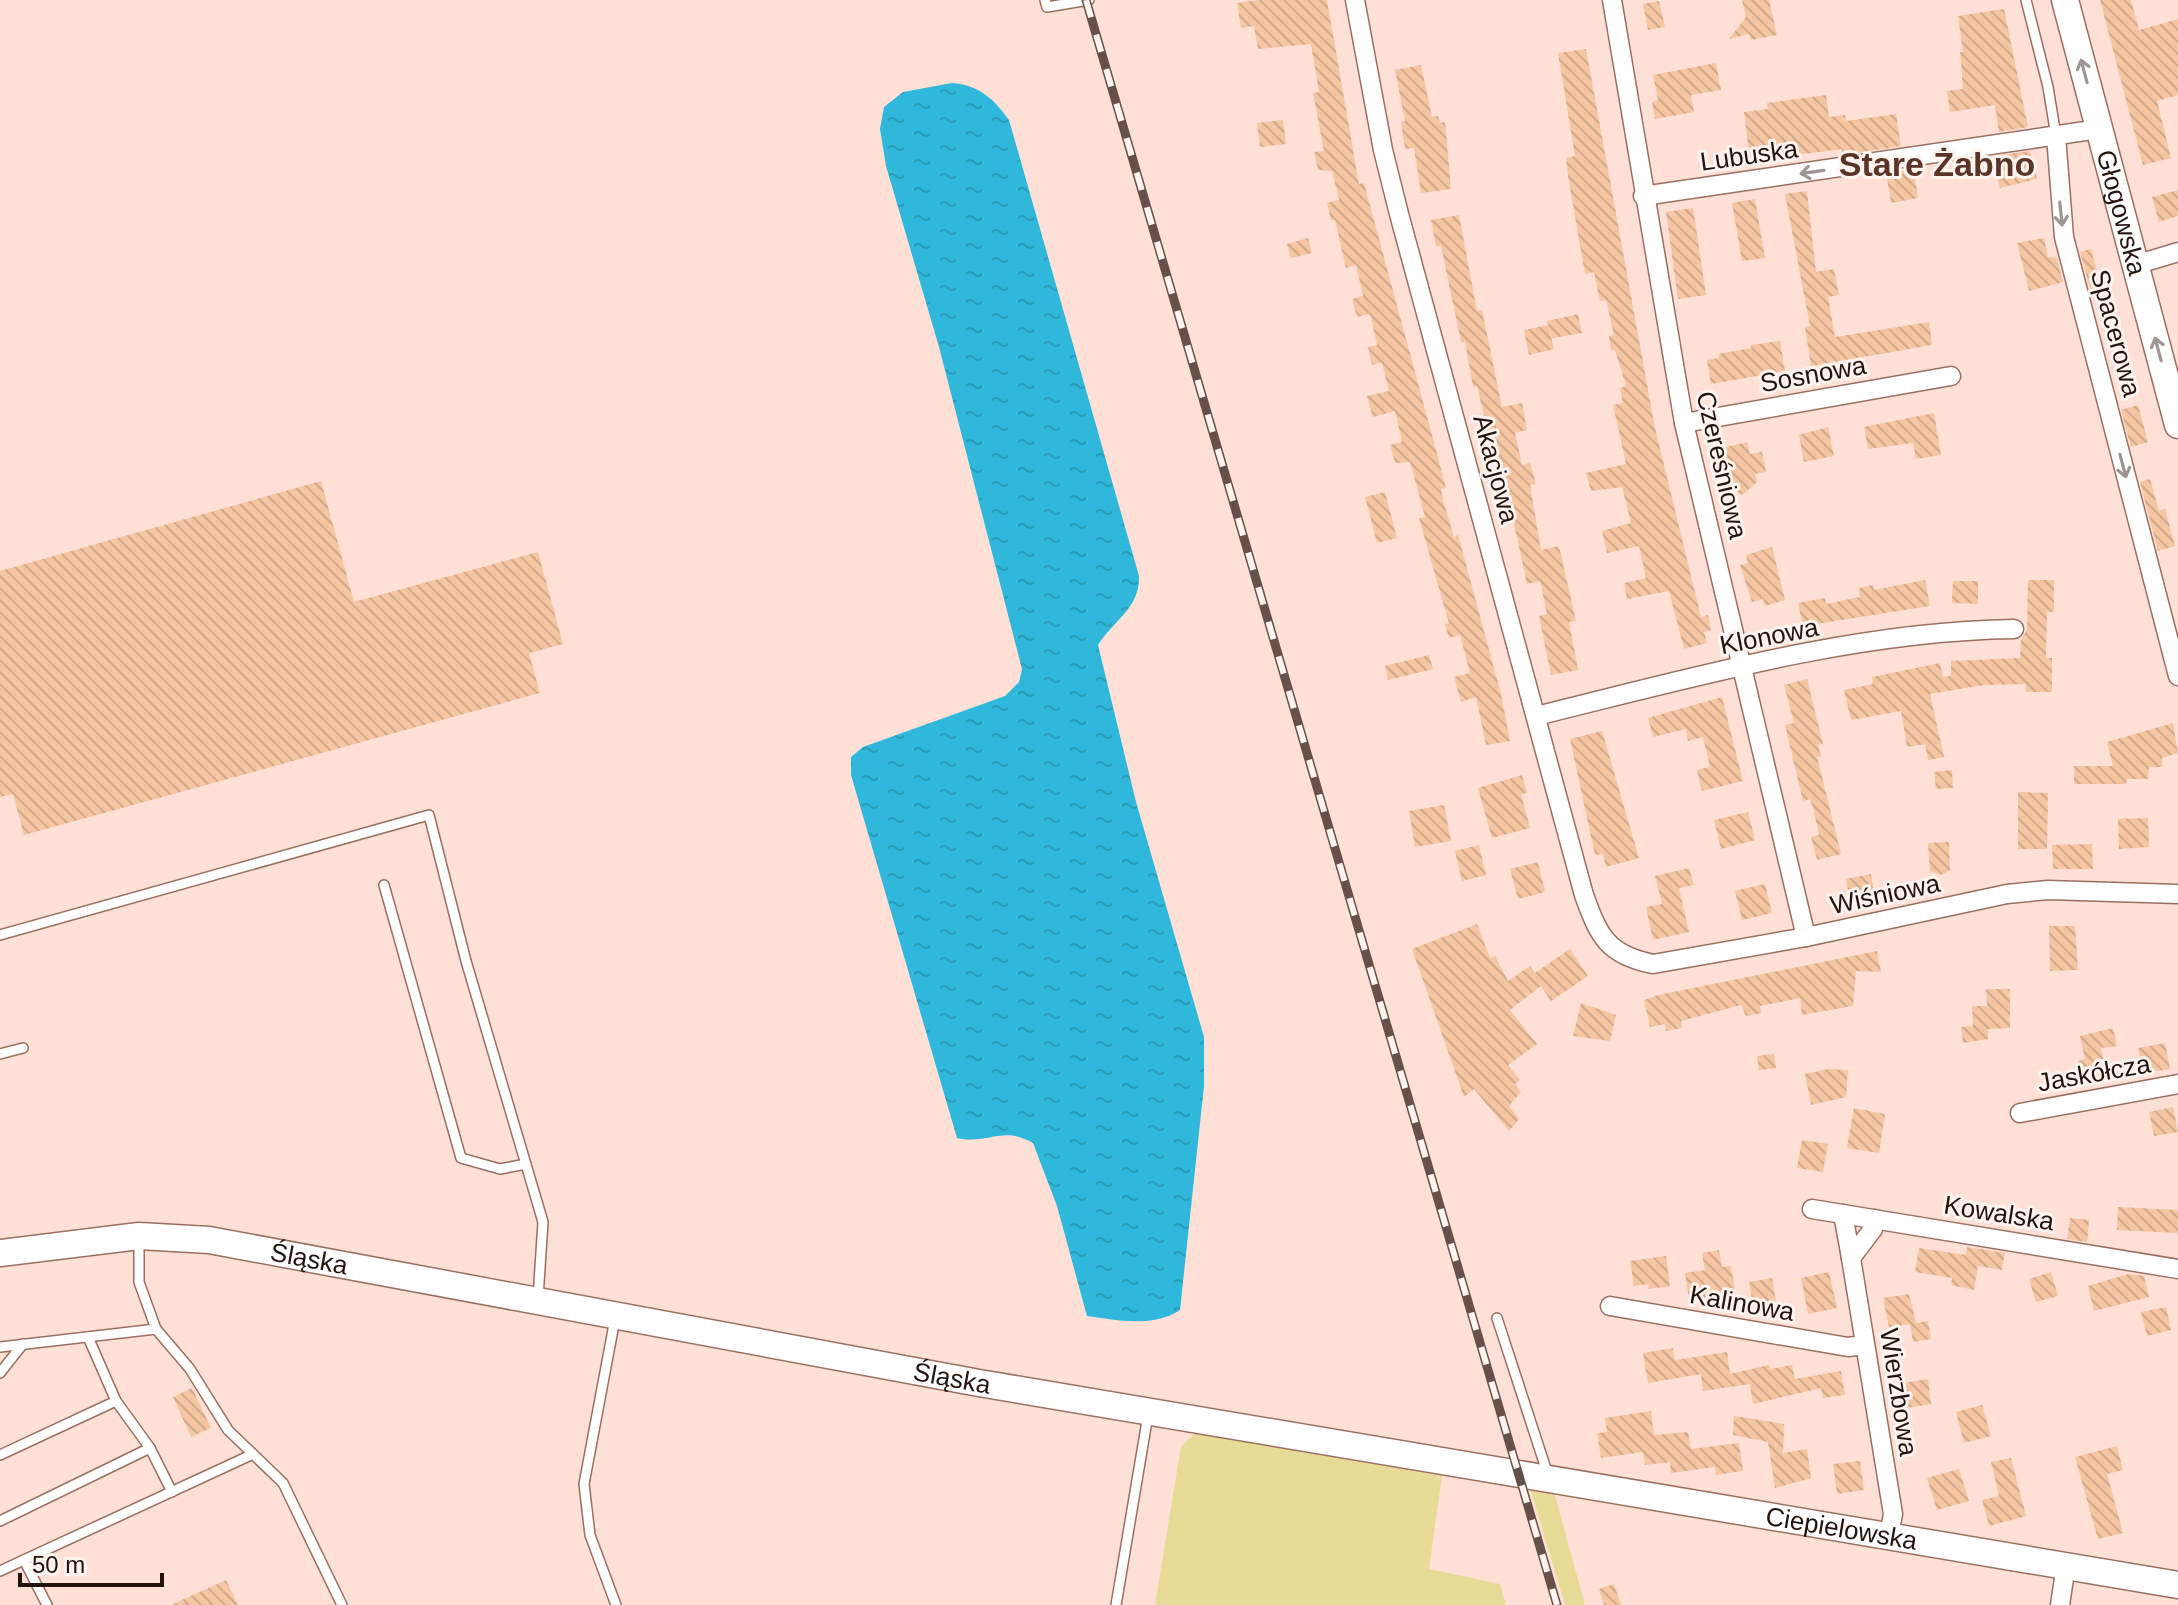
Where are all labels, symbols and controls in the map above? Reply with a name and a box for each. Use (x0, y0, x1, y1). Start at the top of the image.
one-way arrow (2075, 58, 2090, 84)
street label: Lubuska (1698, 133, 1800, 177)
district label: Stare Żabno (1839, 145, 2035, 183)
street label: Głogowska (2091, 147, 2153, 279)
one-way arrow (1800, 165, 1825, 180)
one-way arrow (2054, 200, 2069, 227)
street label: Spacerowa (2085, 266, 2147, 400)
one-way arrow (2150, 337, 2165, 363)
street label: Sosnowa (1758, 350, 1869, 398)
street label: Czereśniowa (1690, 388, 1754, 542)
street label: Akacjowa (1467, 411, 1525, 527)
one-way arrow (2117, 453, 2132, 479)
street label: Klonowa (1717, 612, 1821, 660)
street label: Wiśniowa (1827, 868, 1943, 920)
street label: Jaskółcza (2035, 1048, 2153, 1098)
street label: Kowalska (1942, 1189, 2057, 1237)
street label: Śląska (268, 1237, 351, 1281)
street label: Kalinowa (1687, 1279, 1797, 1327)
street label: Wierzbowa (1874, 1326, 1924, 1458)
street label: Śląska (911, 1356, 994, 1400)
street label: Ciepielowska (1763, 1501, 1920, 1556)
scale bar (20, 1537, 162, 1587)
text: 50 m (32, 1551, 85, 1578)

